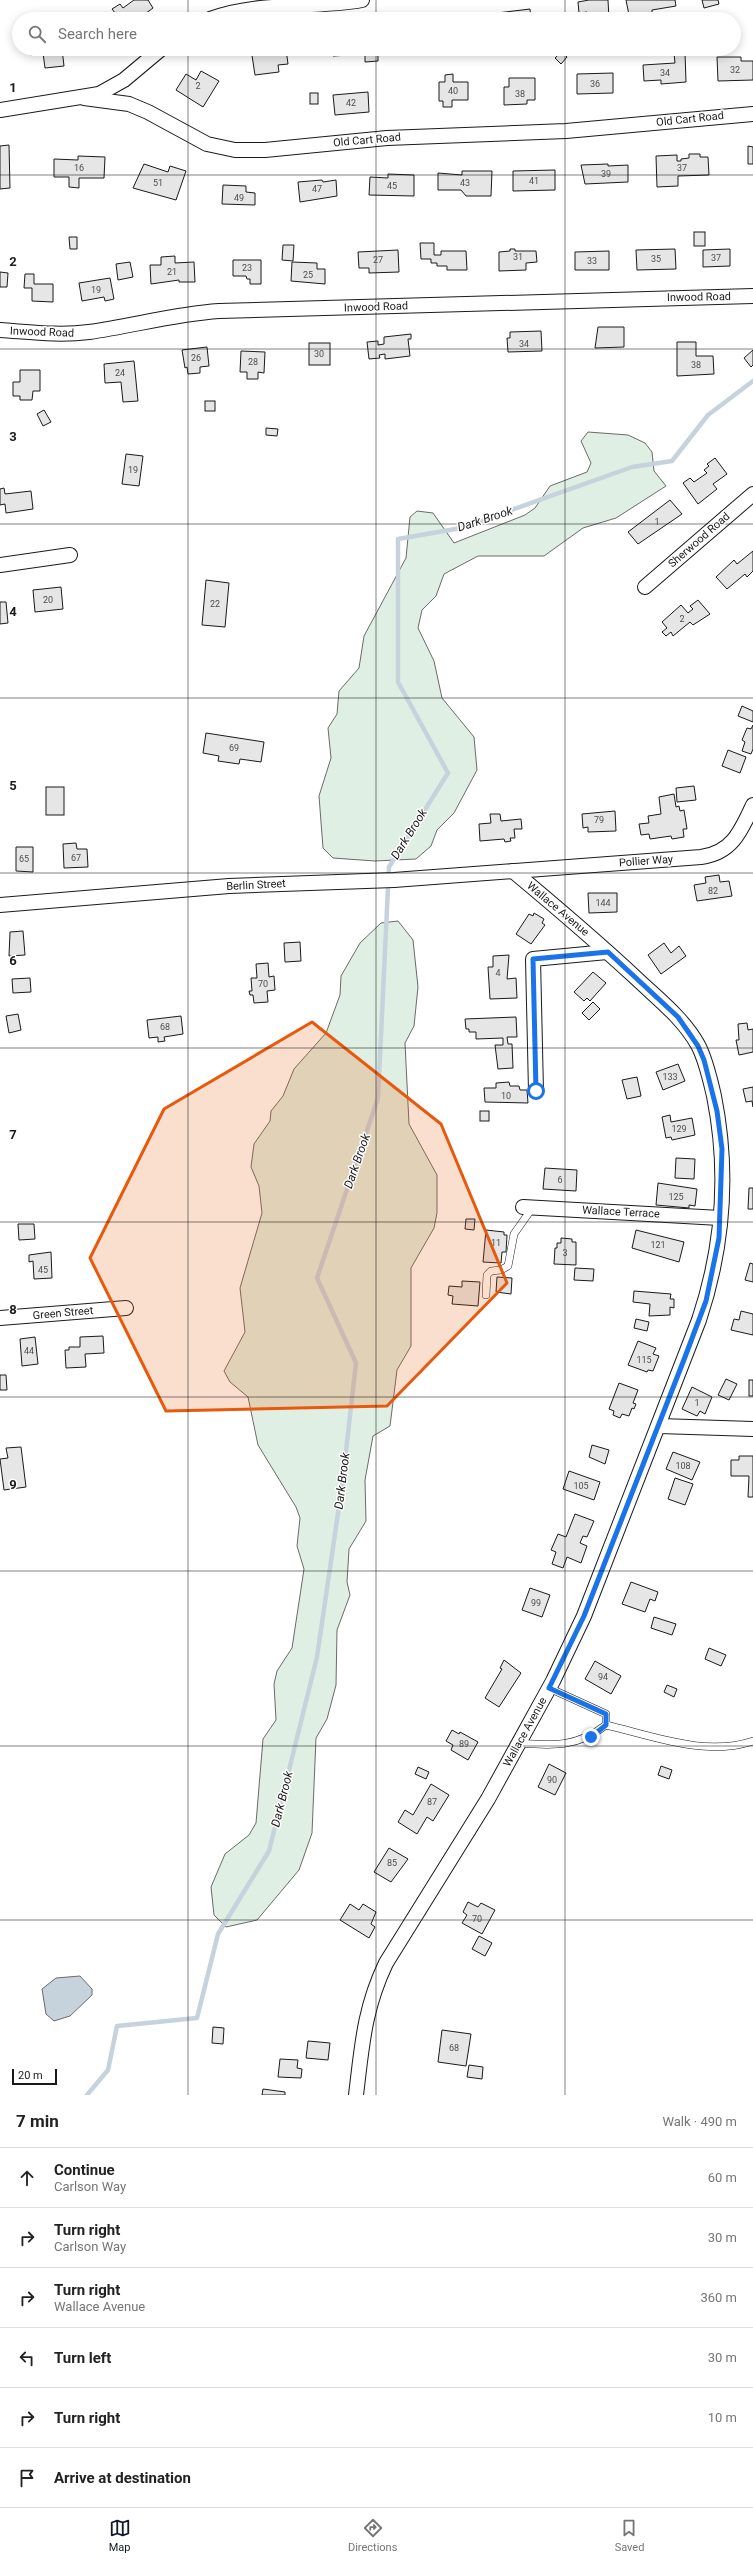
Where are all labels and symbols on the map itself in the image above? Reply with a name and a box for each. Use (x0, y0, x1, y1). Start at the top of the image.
house number: 32 (730, 65, 740, 75)
house number: 34 (660, 68, 670, 78)
house number: 36 (590, 79, 600, 89)
text: 1 (9, 80, 17, 95)
house number: 2 (195, 81, 201, 91)
house number: 40 (448, 86, 458, 96)
house number: 38 (515, 89, 525, 99)
house number: 42 (346, 98, 356, 108)
street label: Old Cart Road (656, 109, 724, 129)
street label: Old Cart Road (333, 131, 401, 149)
house number: 16 (74, 163, 84, 173)
house number: 37 (677, 163, 687, 173)
house number: 39 (601, 169, 611, 179)
house number: 41 (529, 176, 539, 186)
house number: 51 (153, 178, 163, 188)
house number: 43 (460, 178, 470, 188)
house number: 45 (387, 181, 397, 191)
house number: 47 (312, 184, 322, 194)
house number: 49 (234, 193, 244, 203)
house number: 31 (513, 252, 523, 262)
house number: 37 (711, 253, 721, 263)
text: 2 (9, 254, 17, 269)
house number: 35 (651, 254, 661, 264)
house number: 27 (373, 255, 383, 265)
house number: 33 (587, 256, 597, 266)
house number: 23 (242, 263, 252, 273)
house number: 21 (167, 267, 177, 277)
house number: 25 (303, 270, 313, 280)
house number: 19 (91, 285, 101, 295)
street label: Inwood Road (667, 290, 731, 304)
street label: Inwood Road (344, 299, 408, 315)
street label: Inwood Road (10, 324, 74, 340)
house number: 34 (519, 339, 529, 349)
house number: 30 (314, 349, 324, 359)
house number: 26 (191, 353, 201, 363)
house number: 28 (248, 357, 258, 367)
house number: 38 (691, 360, 701, 370)
house number: 24 (115, 368, 125, 378)
text: 3 (9, 429, 17, 444)
house number: 19 (128, 465, 138, 475)
water label: Dark Brook (456, 503, 515, 534)
street label: Sherwood Road (666, 510, 732, 570)
house number: 1 (654, 517, 660, 527)
house number: 20 (43, 595, 53, 605)
house number: 22 (210, 599, 220, 609)
text: 4 (9, 604, 17, 619)
house number: 2 (679, 614, 685, 624)
house number: 69 (229, 743, 239, 753)
text: 5 (9, 778, 17, 793)
water label: Dark Brook (388, 805, 431, 862)
house number: 79 (594, 815, 604, 825)
house number: 67 (71, 853, 81, 863)
street label: Pollier Way (619, 853, 674, 869)
house number: 65 (19, 854, 29, 864)
street label: Berlin Street (226, 877, 286, 893)
street label: Wallace Avenue (524, 879, 592, 939)
house number: 82 (708, 886, 718, 896)
house number: 144 (595, 898, 611, 908)
text: 6 (9, 953, 17, 968)
house number: 4 (495, 968, 501, 978)
house number: 70 (258, 979, 268, 989)
house number: 68 (160, 1022, 170, 1032)
house number: 133 (662, 1072, 678, 1082)
route start (527, 1082, 545, 1100)
house number: 10 (501, 1091, 511, 1101)
house number: 129 (671, 1124, 687, 1134)
text: 7 (9, 1127, 17, 1142)
water label: Dark Brook (341, 1131, 373, 1190)
house number: 6 (557, 1175, 563, 1185)
house number: 125 (668, 1192, 684, 1202)
street label: Wallace Terrace (582, 1203, 660, 1221)
house number: 11 (491, 1238, 501, 1248)
house number: 121 (650, 1240, 666, 1250)
house number: 3 (562, 1248, 568, 1258)
house number: 45 (38, 1265, 48, 1275)
text: 8 (9, 1302, 17, 1317)
street label: Green Street (32, 1304, 94, 1322)
house number: 44 (24, 1346, 34, 1356)
house number: 115 (636, 1355, 652, 1365)
house number: 1 (694, 1398, 700, 1408)
water label: Dark Brook (332, 1451, 353, 1510)
house number: 108 (675, 1461, 691, 1471)
text: 9 (9, 1477, 17, 1492)
house number: 105 (573, 1481, 589, 1491)
house number: 99 (531, 1598, 541, 1608)
house number: 94 (598, 1672, 608, 1682)
street label: Wallace Avenue (501, 1695, 549, 1769)
route end (582, 1728, 600, 1746)
house number: 89 (459, 1739, 469, 1749)
water label: Dark Brook (268, 1769, 296, 1828)
house number: 90 (547, 1775, 557, 1785)
house number: 87 (427, 1797, 437, 1807)
house number: 85 (387, 1858, 397, 1868)
house number: 70 (472, 1914, 482, 1924)
house number: 68 (449, 2043, 459, 2053)
scale bar (12, 2067, 57, 2086)

